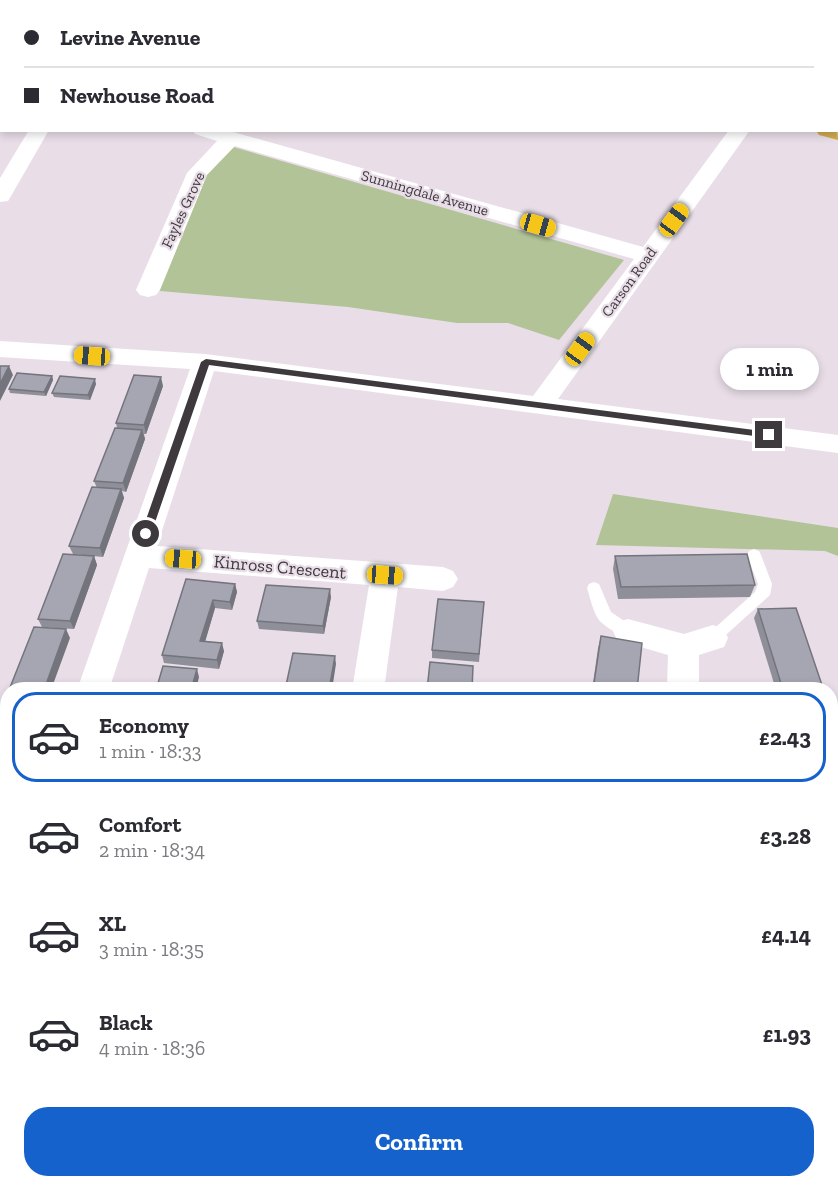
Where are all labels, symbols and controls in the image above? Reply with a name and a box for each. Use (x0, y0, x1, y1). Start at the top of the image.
text: Levine Avenue (60, 24, 200, 51)
text: Newhouse Road (60, 82, 214, 109)
street label: Sunningdale Avenue (359, 166, 491, 220)
street label: Fayles Grove (157, 169, 209, 251)
car (656, 200, 692, 240)
car (518, 211, 558, 239)
street label: Carson Road (598, 243, 661, 320)
car (562, 329, 598, 369)
car (73, 346, 111, 366)
callout: 1 min (720, 348, 818, 390)
text: 1 min (746, 357, 793, 381)
route end (755, 421, 782, 448)
route start (132, 520, 159, 547)
car (164, 549, 202, 569)
street label: Kinross Crescent (213, 550, 347, 584)
car (366, 565, 404, 585)
icon: car (27, 710, 81, 764)
text: Economy (99, 712, 189, 739)
text: £2.43 (759, 724, 811, 751)
text: 1 min · 18:33 (99, 739, 202, 763)
icon: car (27, 809, 81, 863)
text: Comfort (99, 811, 181, 838)
text: £3.28 (760, 823, 811, 850)
text: 2 min · 18:34 (99, 838, 205, 862)
icon: car (27, 908, 81, 962)
text: XL (99, 910, 126, 937)
text: £4.14 (761, 922, 811, 949)
text: 3 min · 18:35 (99, 937, 204, 961)
icon: car (27, 1007, 81, 1061)
text: Black (99, 1009, 153, 1036)
text: £1.93 (763, 1021, 811, 1048)
text: 4 min · 18:36 (99, 1036, 205, 1060)
button: Confirm (24, 1107, 814, 1176)

